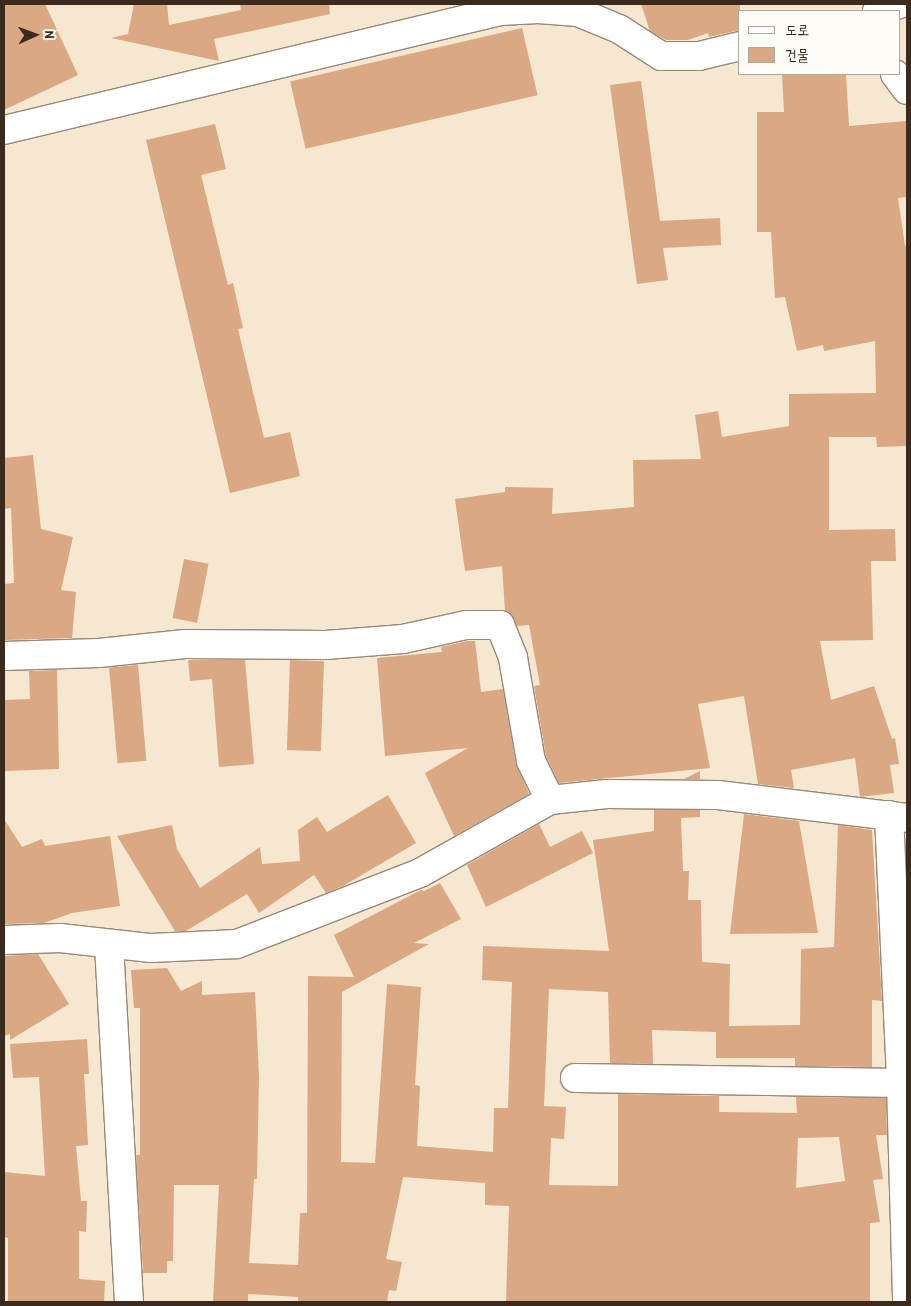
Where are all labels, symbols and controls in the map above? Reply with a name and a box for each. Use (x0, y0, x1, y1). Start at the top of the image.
north arrow (10, 10, 60, 60)
legend (738, 10, 901, 75)
text: 도로 (785, 19, 809, 40)
text: N (41, 30, 60, 39)
text: 건물 (785, 44, 809, 65)

